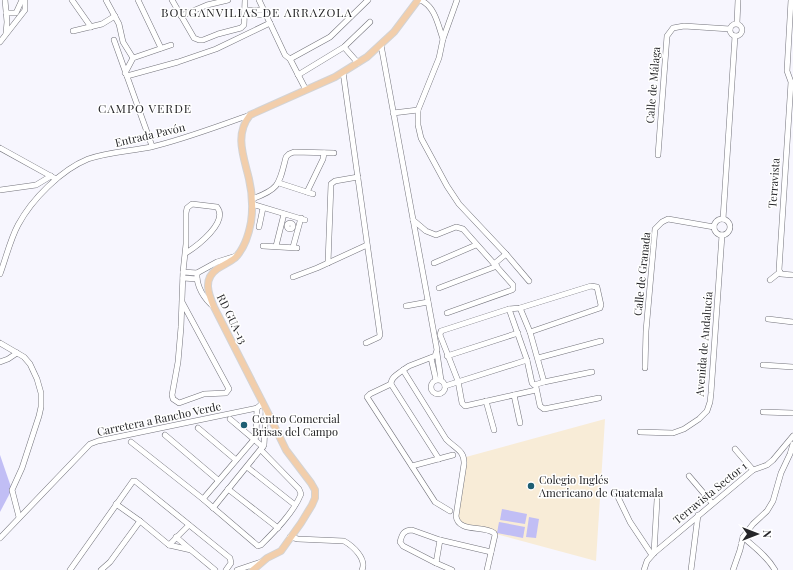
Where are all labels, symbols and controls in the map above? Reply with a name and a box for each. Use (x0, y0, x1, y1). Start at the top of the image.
district label: BOUGANVILIAS DE ARRAZOLA (161, 4, 353, 20)
street label: Calle de Málaga (642, 45, 663, 124)
district label: CAMPO VERDE (98, 100, 192, 116)
street label: Entrada Pavón (113, 119, 187, 150)
street label: Terravista (764, 157, 783, 208)
street label: Calle de Granada (630, 231, 653, 317)
street label: Avenida de Andalucía (691, 290, 716, 398)
street label: RD GUA-13 (214, 291, 251, 346)
street label: Carretera a Rancho Verde (95, 398, 223, 439)
place label: Centro Comercial Brisas del Campo (252, 411, 340, 439)
marker: Centro Comercial Brisas del Campo (239, 420, 249, 430)
street label: Terravista Sector 1 (670, 458, 750, 527)
place label: Colegio Inglés Americano de Guatemala (538, 472, 664, 500)
marker: Colegio Inglés Americano de Guatemala (526, 481, 536, 491)
north arrow (737, 514, 777, 554)
text: N (760, 530, 775, 538)

